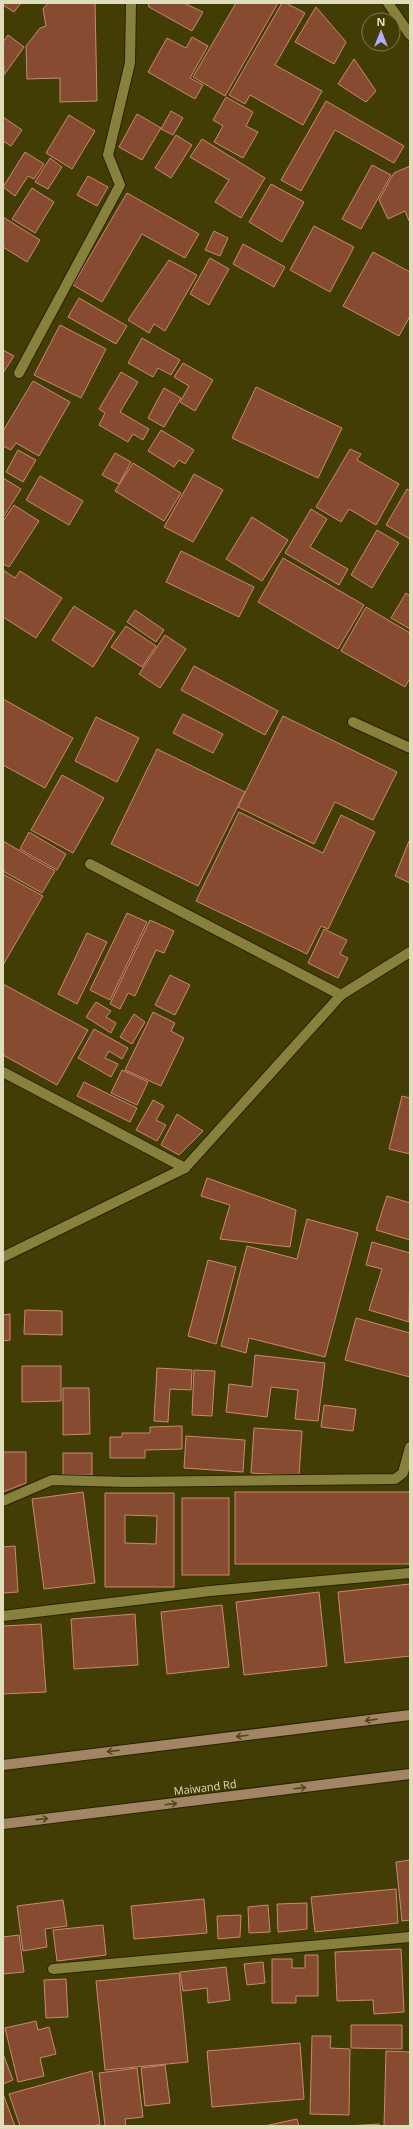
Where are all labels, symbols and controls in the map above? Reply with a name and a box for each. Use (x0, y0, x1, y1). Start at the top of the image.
north arrow (361, 12, 401, 52)
text: N (377, 14, 385, 29)
one-way arrow (365, 1716, 378, 1724)
one-way arrow (236, 1732, 249, 1739)
one-way arrow (107, 1748, 120, 1755)
street label: Maiwand Rd (173, 1776, 237, 1798)
one-way arrow (293, 1784, 306, 1791)
one-way arrow (164, 1800, 177, 1808)
one-way arrow (35, 1816, 48, 1823)

